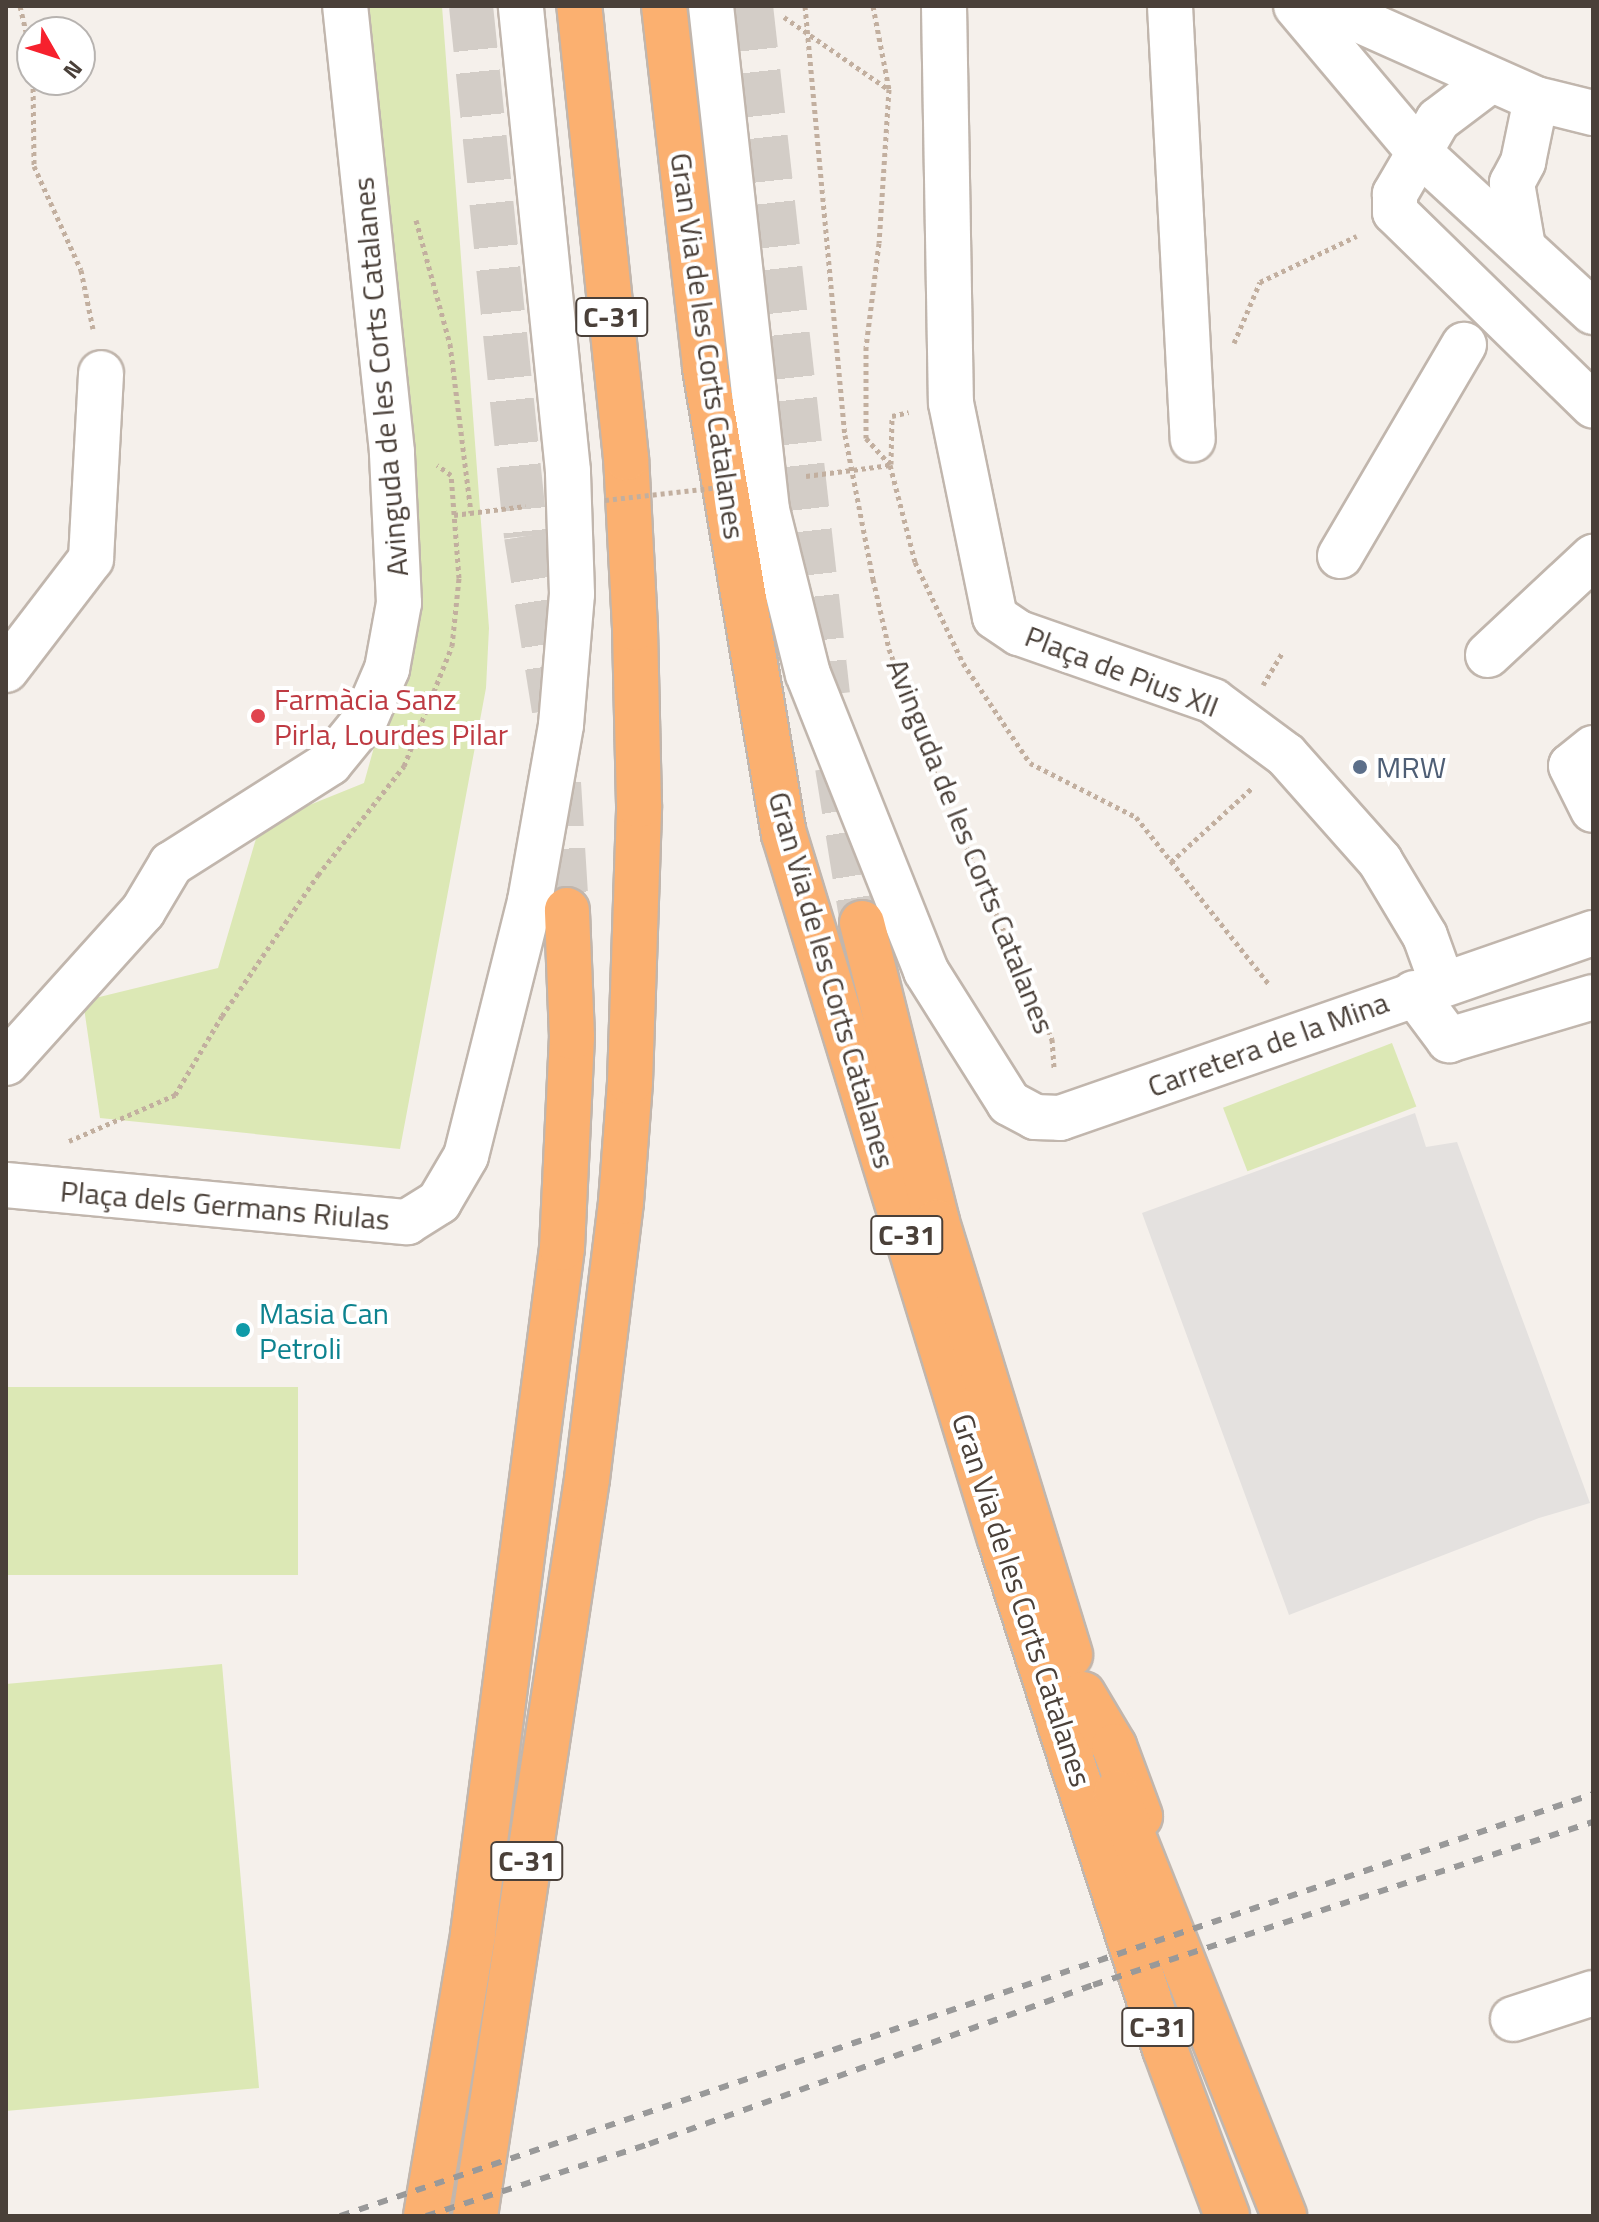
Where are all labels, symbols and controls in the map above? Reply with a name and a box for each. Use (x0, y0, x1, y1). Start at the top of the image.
north arrow (16, 16, 96, 96)
text: N (55, 53, 91, 86)
street label: Gran Via de les Corts Catalanes (663, 150, 753, 542)
street label: Avinguda de les Corts Catalanes (345, 176, 415, 578)
road number: C-31 (574, 293, 650, 341)
street label: Plaça de Pius XII (1020, 618, 1224, 724)
street label: Avinguda de les Corts Catalanes (879, 653, 1063, 1039)
place label: Farmàcia Sanz Pirla, Lourdes Pilar (274, 681, 508, 752)
marker: Farmàcia Sanz Pirla, Lourdes Pilar (249, 707, 267, 725)
place label: MRW (1376, 749, 1446, 785)
marker: MRW (1351, 758, 1369, 776)
street label: Gran Via de les Corts Catalanes (761, 788, 903, 1172)
street label: Carretera de la Mina (1143, 984, 1393, 1104)
street label: Plaça dels Germans Riulas (59, 1173, 391, 1237)
road number: C-31 (869, 1211, 945, 1259)
place label: Masia Can Petroli (259, 1295, 389, 1366)
marker: Masia Can Petroli (234, 1321, 252, 1339)
street label: Gran Via de les Corts Catalanes (945, 1409, 1099, 1791)
road number: C-31 (489, 1837, 565, 1885)
road number: C-31 (1120, 2003, 1196, 2051)

